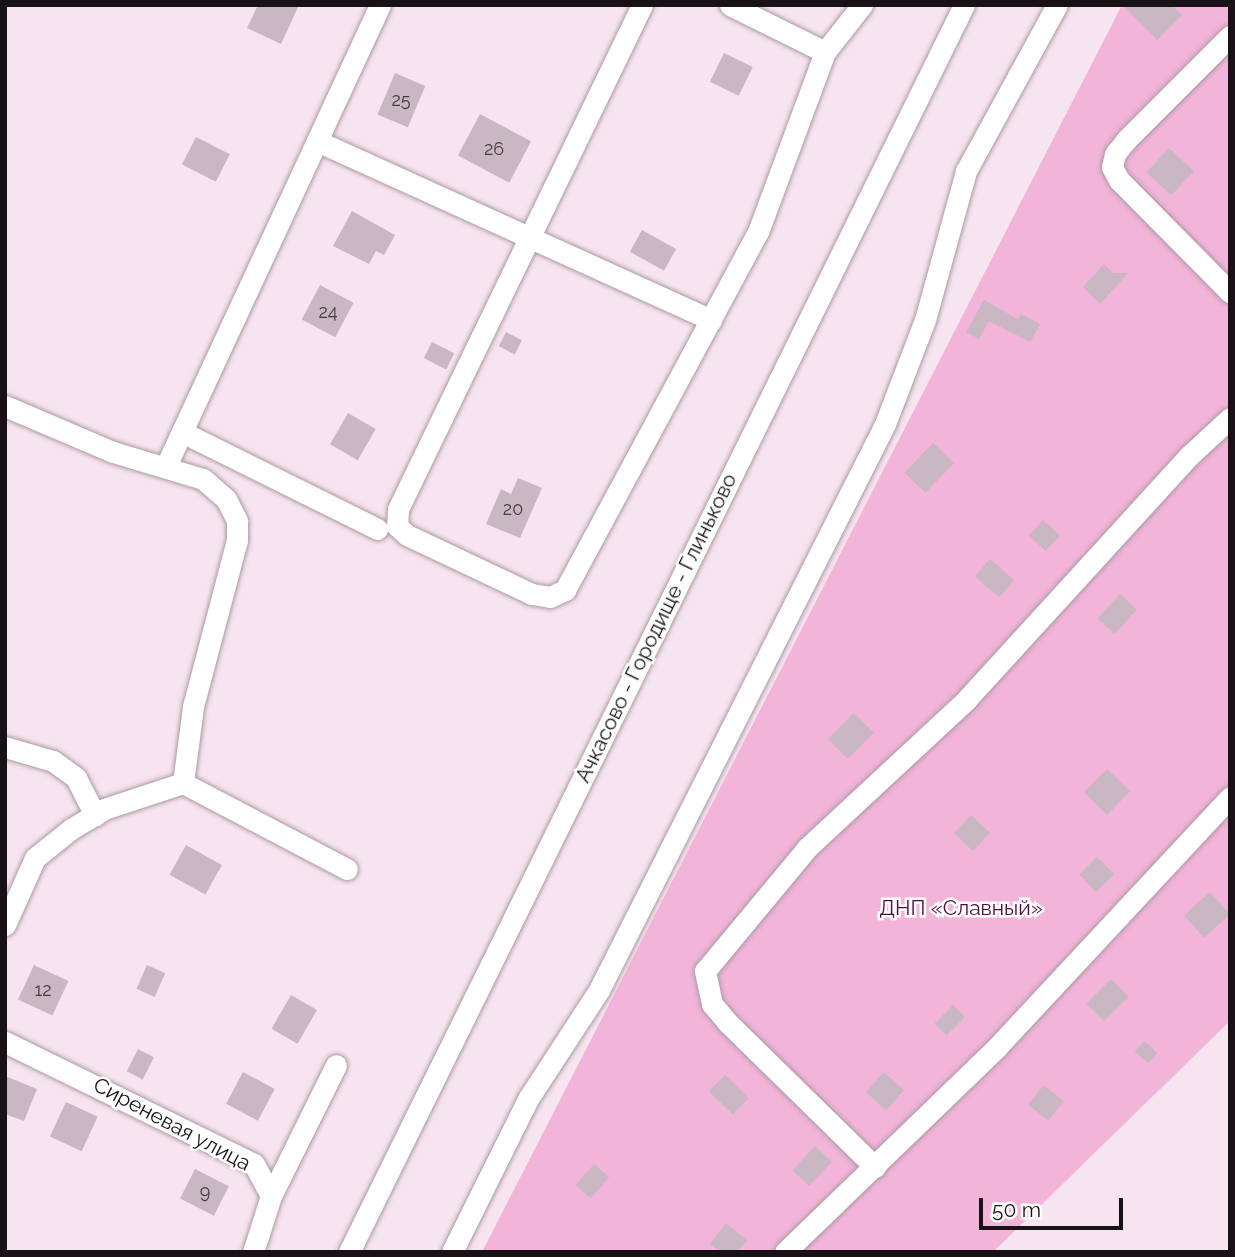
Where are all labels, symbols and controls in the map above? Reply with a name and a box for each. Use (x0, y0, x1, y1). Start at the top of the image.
house number: 25 (391, 89, 411, 111)
house number: 26 (484, 138, 504, 160)
house number: 24 (318, 301, 338, 323)
street label: Ачкасово - Городище - Глиньково (570, 469, 742, 787)
house number: 20 (503, 498, 523, 520)
park label: ДНП «Славный» (879, 895, 1043, 921)
house number: 12 (34, 979, 52, 1001)
street label: Сиреневая улица (89, 1072, 255, 1176)
house number: 9 (200, 1181, 210, 1203)
scale bar (983, 1184, 1126, 1228)
text: 50 m (992, 1197, 1041, 1222)

